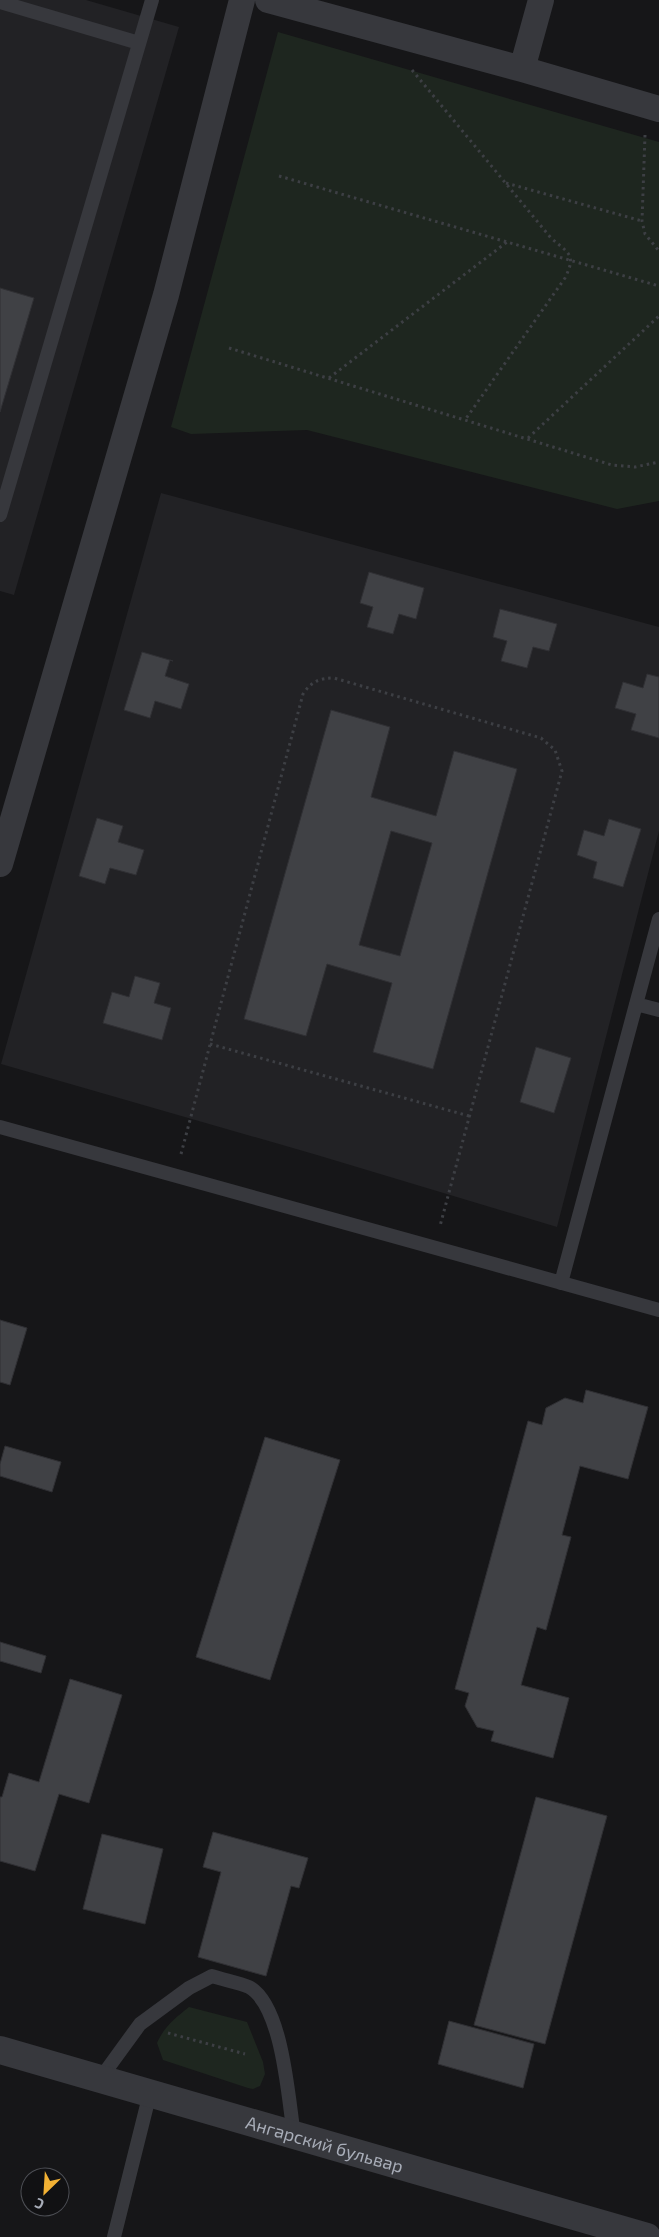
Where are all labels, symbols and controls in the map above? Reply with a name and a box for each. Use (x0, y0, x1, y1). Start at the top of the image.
street label: Ангарский бульвар (243, 2111, 406, 2177)
north arrow (20, 2167, 70, 2217)
text: С (32, 2195, 47, 2214)

